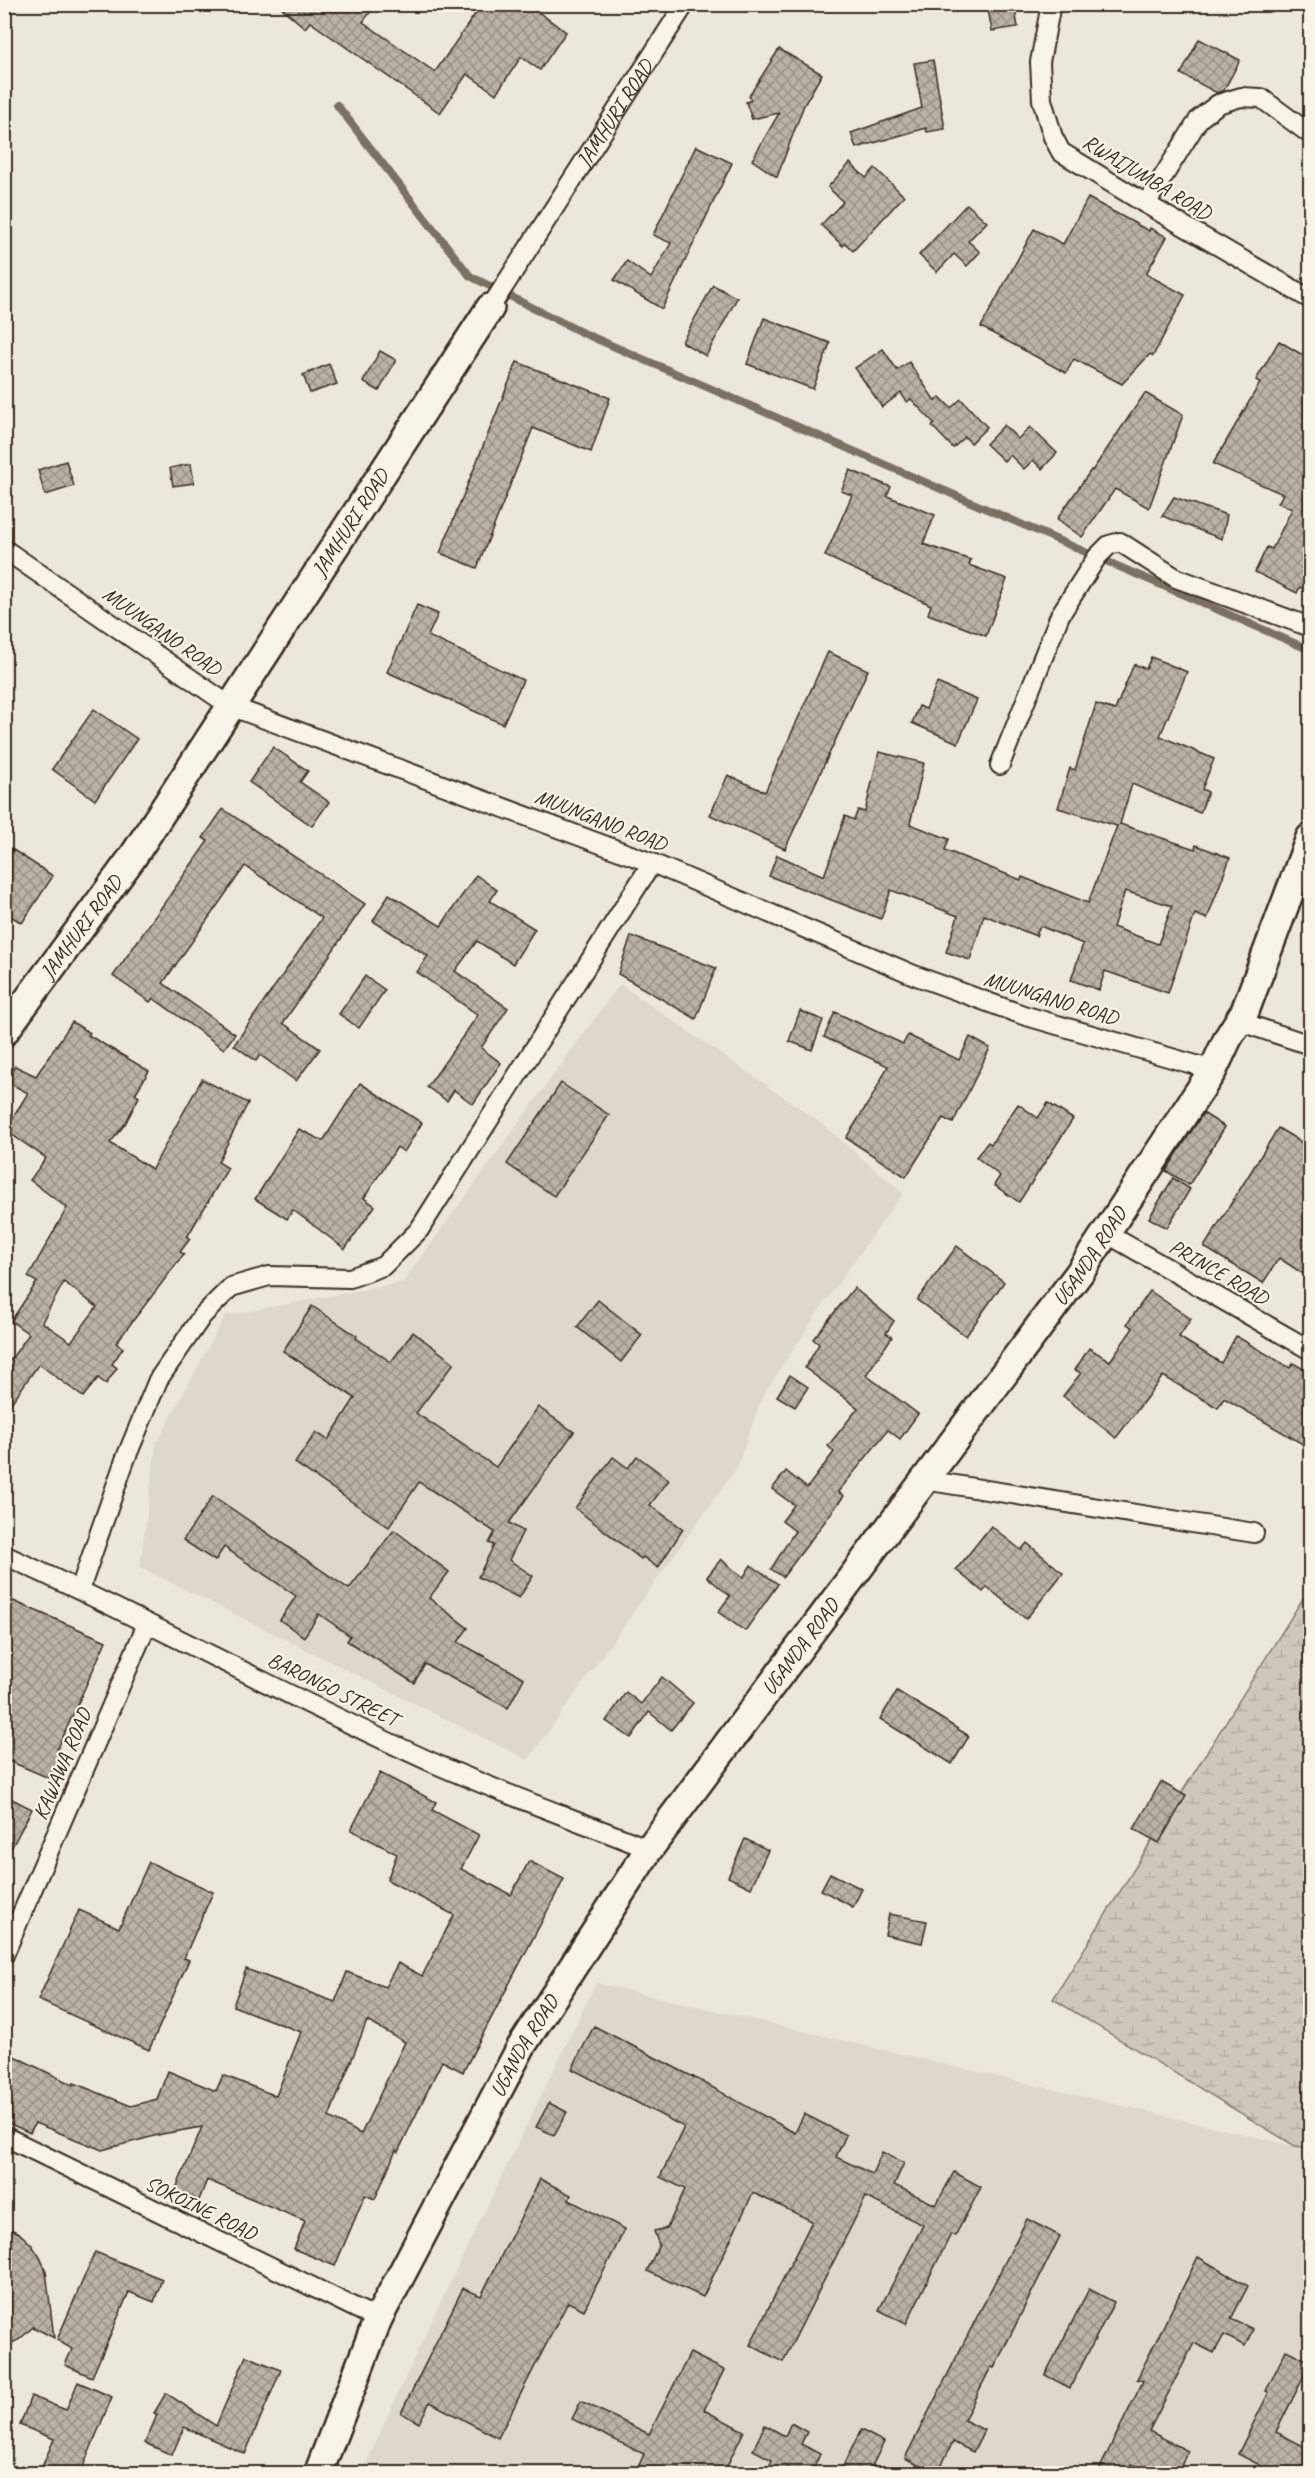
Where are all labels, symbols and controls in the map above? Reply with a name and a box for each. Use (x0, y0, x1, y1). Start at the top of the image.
street label: JAMHURI ROAD (570, 53, 660, 173)
street label: RWAIJUMBA ROAD (1078, 128, 1218, 227)
street label: JAMHURI ROAD (305, 463, 396, 582)
street label: MUUNGANO ROAD (98, 581, 228, 682)
street label: MUUNGANO ROAD (532, 783, 672, 858)
street label: JAMHURI ROAD (34, 869, 129, 985)
street label: MUUNGANO ROAD (981, 965, 1123, 1031)
street label: UGANDA ROAD (1047, 1200, 1133, 1311)
street label: PRINCE ROAD (1165, 1233, 1275, 1312)
street label: UGANDA ROAD (756, 1592, 846, 1700)
street label: BARONGO STREET (264, 1646, 407, 1734)
street label: KAWAWA ROAD (27, 1703, 98, 1823)
street label: UGANDA ROAD (484, 1989, 565, 2101)
street label: SOKOINE ROAD (141, 2170, 263, 2247)

